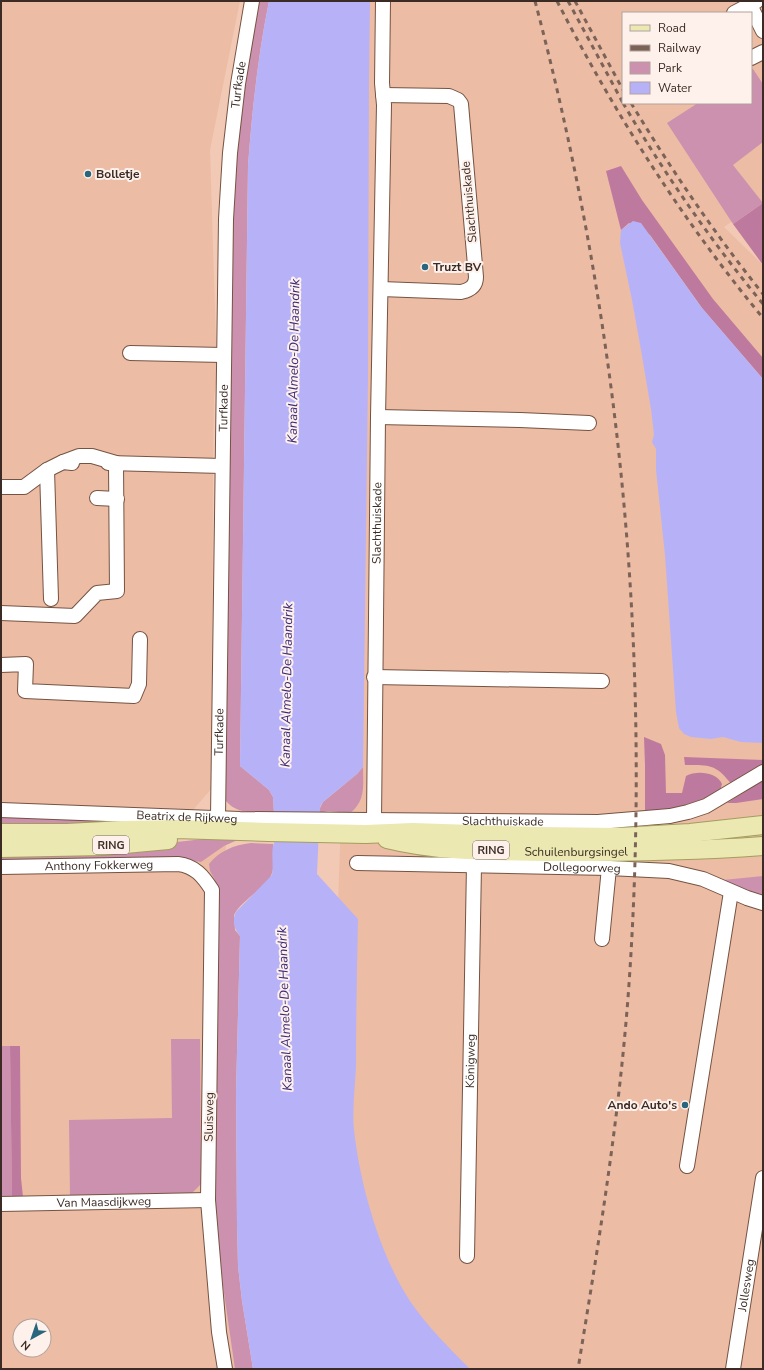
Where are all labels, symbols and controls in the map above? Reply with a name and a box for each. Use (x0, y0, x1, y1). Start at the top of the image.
legend (622, 12, 752, 104)
text: Road (658, 20, 686, 36)
text: Railway (658, 40, 702, 56)
street label: Turfkade (227, 60, 250, 109)
text: Park (658, 60, 683, 76)
text: Water (658, 80, 692, 96)
street label: Slachthuiskade (457, 161, 481, 243)
place label: Bolletje (96, 166, 140, 182)
marker: Bolletje (83, 169, 93, 179)
place label: Truzt BV (433, 259, 482, 275)
marker: Truzt BV (420, 262, 430, 272)
water label: Kanaal Almelo-De Haandrik (284, 278, 304, 443)
street label: Turfkade (215, 384, 232, 432)
street label: Slachthuiskade (369, 482, 385, 564)
water label: Kanaal Almelo-De Haandrik (277, 602, 297, 767)
street label: Turfkade (211, 708, 227, 756)
street label: Beatrix de Rijkweg (136, 807, 238, 827)
street label: Slachthuiskade (462, 813, 544, 830)
road number: RING (93, 836, 129, 854)
road number: RING (473, 841, 509, 859)
street label: Schuilenburgsingel (524, 844, 628, 860)
street label: Anthony Fokkerweg (44, 856, 153, 874)
street label: Dollegoorweg (543, 859, 621, 877)
water label: Kanaal Almelo-De Haandrik (273, 926, 297, 1091)
street label: Königweg (462, 1034, 479, 1088)
street label: Sluisweg (201, 1092, 217, 1142)
place label: Ando Auto's (608, 1097, 677, 1113)
marker: Ando Auto's (680, 1100, 690, 1110)
street label: Van Maasdijkweg (56, 1193, 151, 1211)
street label: Jollesweg (734, 1258, 758, 1314)
north arrow (12, 1318, 52, 1358)
text: N (18, 1337, 34, 1354)

